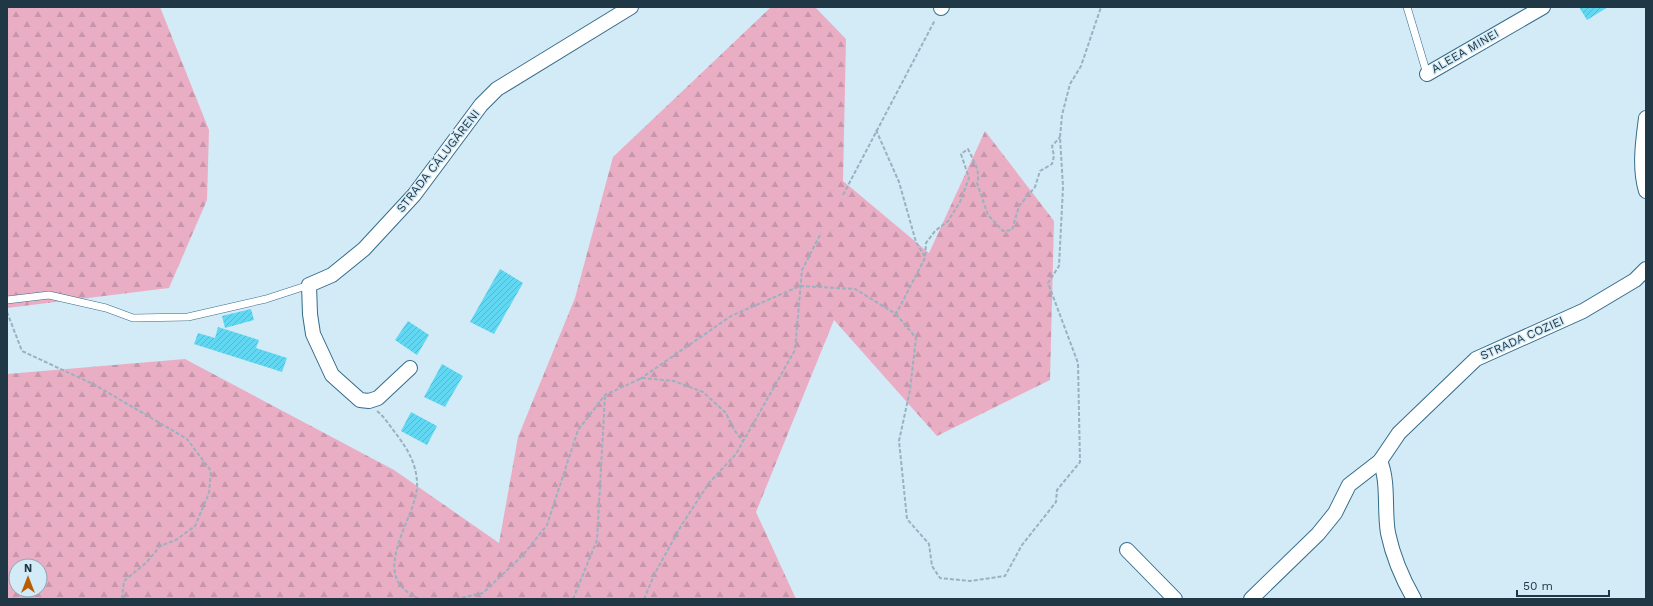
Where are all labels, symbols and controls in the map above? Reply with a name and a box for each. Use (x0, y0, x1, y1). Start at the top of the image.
street label: ALEEA MINEI (1429, 26, 1501, 76)
street label: STRADA CĂLUGĂRENI (394, 107, 482, 215)
street label: STRADA COZIEI (1478, 313, 1566, 363)
north arrow (8, 558, 48, 598)
text: N (24, 562, 32, 575)
scale bar (1517, 572, 1609, 598)
text: 50 m (1523, 579, 1553, 593)

